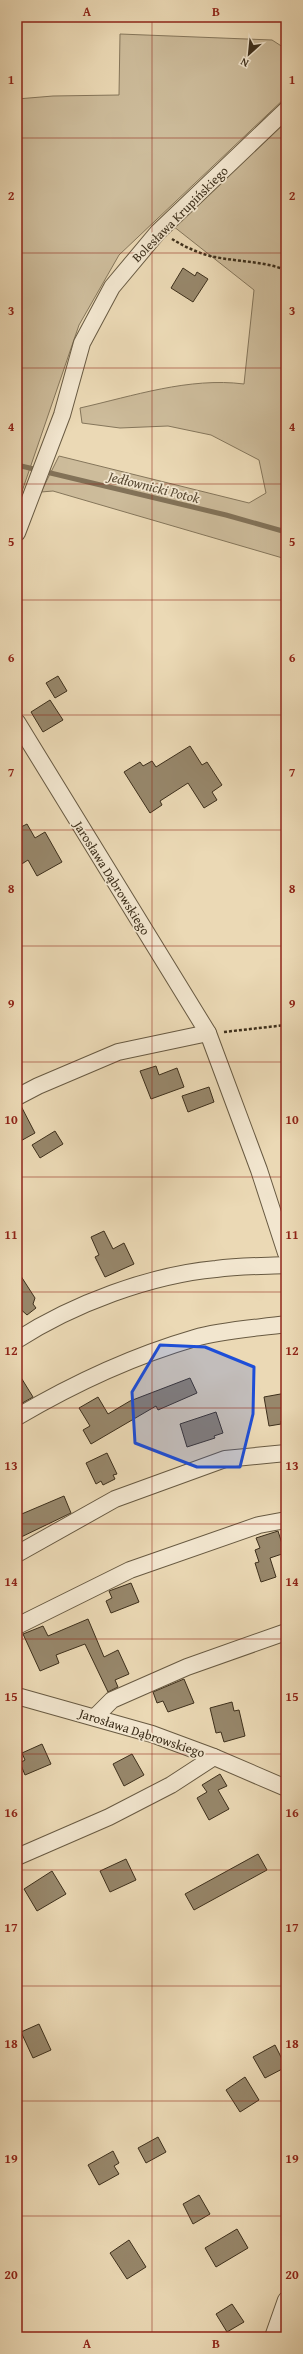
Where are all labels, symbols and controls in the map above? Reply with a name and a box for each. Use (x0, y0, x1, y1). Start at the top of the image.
text: A (83, 2, 92, 21)
text: B (212, 2, 220, 21)
north arrow (229, 34, 269, 74)
text: N (237, 54, 251, 72)
text: 1 (8, 70, 14, 89)
text: 1 (289, 70, 295, 89)
street label: Bolesława Krupińskiego (128, 161, 233, 266)
text: 2 (8, 186, 15, 205)
text: 2 (289, 186, 296, 205)
text: 3 (8, 301, 14, 320)
text: 3 (289, 301, 295, 320)
text: 4 (8, 417, 15, 436)
text: 4 (289, 417, 296, 436)
water label: Jedłownicki Potok (104, 465, 202, 508)
text: 5 (8, 532, 15, 551)
text: 5 (289, 532, 296, 551)
text: 6 (8, 648, 15, 667)
text: 6 (289, 648, 296, 667)
text: 7 (8, 763, 15, 782)
text: 7 (289, 763, 296, 782)
street label: Jarosława Dąbrowskiego (68, 816, 155, 939)
text: 8 (8, 879, 15, 898)
text: 8 (289, 879, 296, 898)
text: 9 (8, 994, 15, 1013)
text: 9 (289, 994, 296, 1013)
text: 10 (4, 1110, 18, 1129)
text: 10 (285, 1110, 299, 1129)
text: 11 (4, 1225, 18, 1244)
text: 11 (285, 1225, 299, 1244)
text: 12 (4, 1341, 18, 1360)
text: 12 (285, 1341, 299, 1360)
text: 13 (4, 1456, 18, 1475)
text: 13 (285, 1456, 299, 1475)
text: 14 (4, 1572, 18, 1591)
text: 14 (285, 1572, 299, 1591)
text: 15 (4, 1687, 18, 1706)
text: 15 (285, 1687, 299, 1706)
street label: Jarosława Dąbrowskiego (75, 1703, 208, 1762)
text: 16 (4, 1803, 18, 1822)
text: 16 (285, 1803, 299, 1822)
text: 17 (4, 1918, 18, 1937)
text: 17 (285, 1918, 299, 1937)
text: 18 (4, 2034, 18, 2053)
text: 18 (285, 2034, 299, 2053)
text: 19 (4, 2149, 18, 2168)
text: 19 (285, 2149, 299, 2168)
text: 20 (4, 2265, 18, 2284)
text: 20 (285, 2265, 299, 2284)
text: A (83, 2334, 92, 2353)
text: B (212, 2334, 220, 2353)

